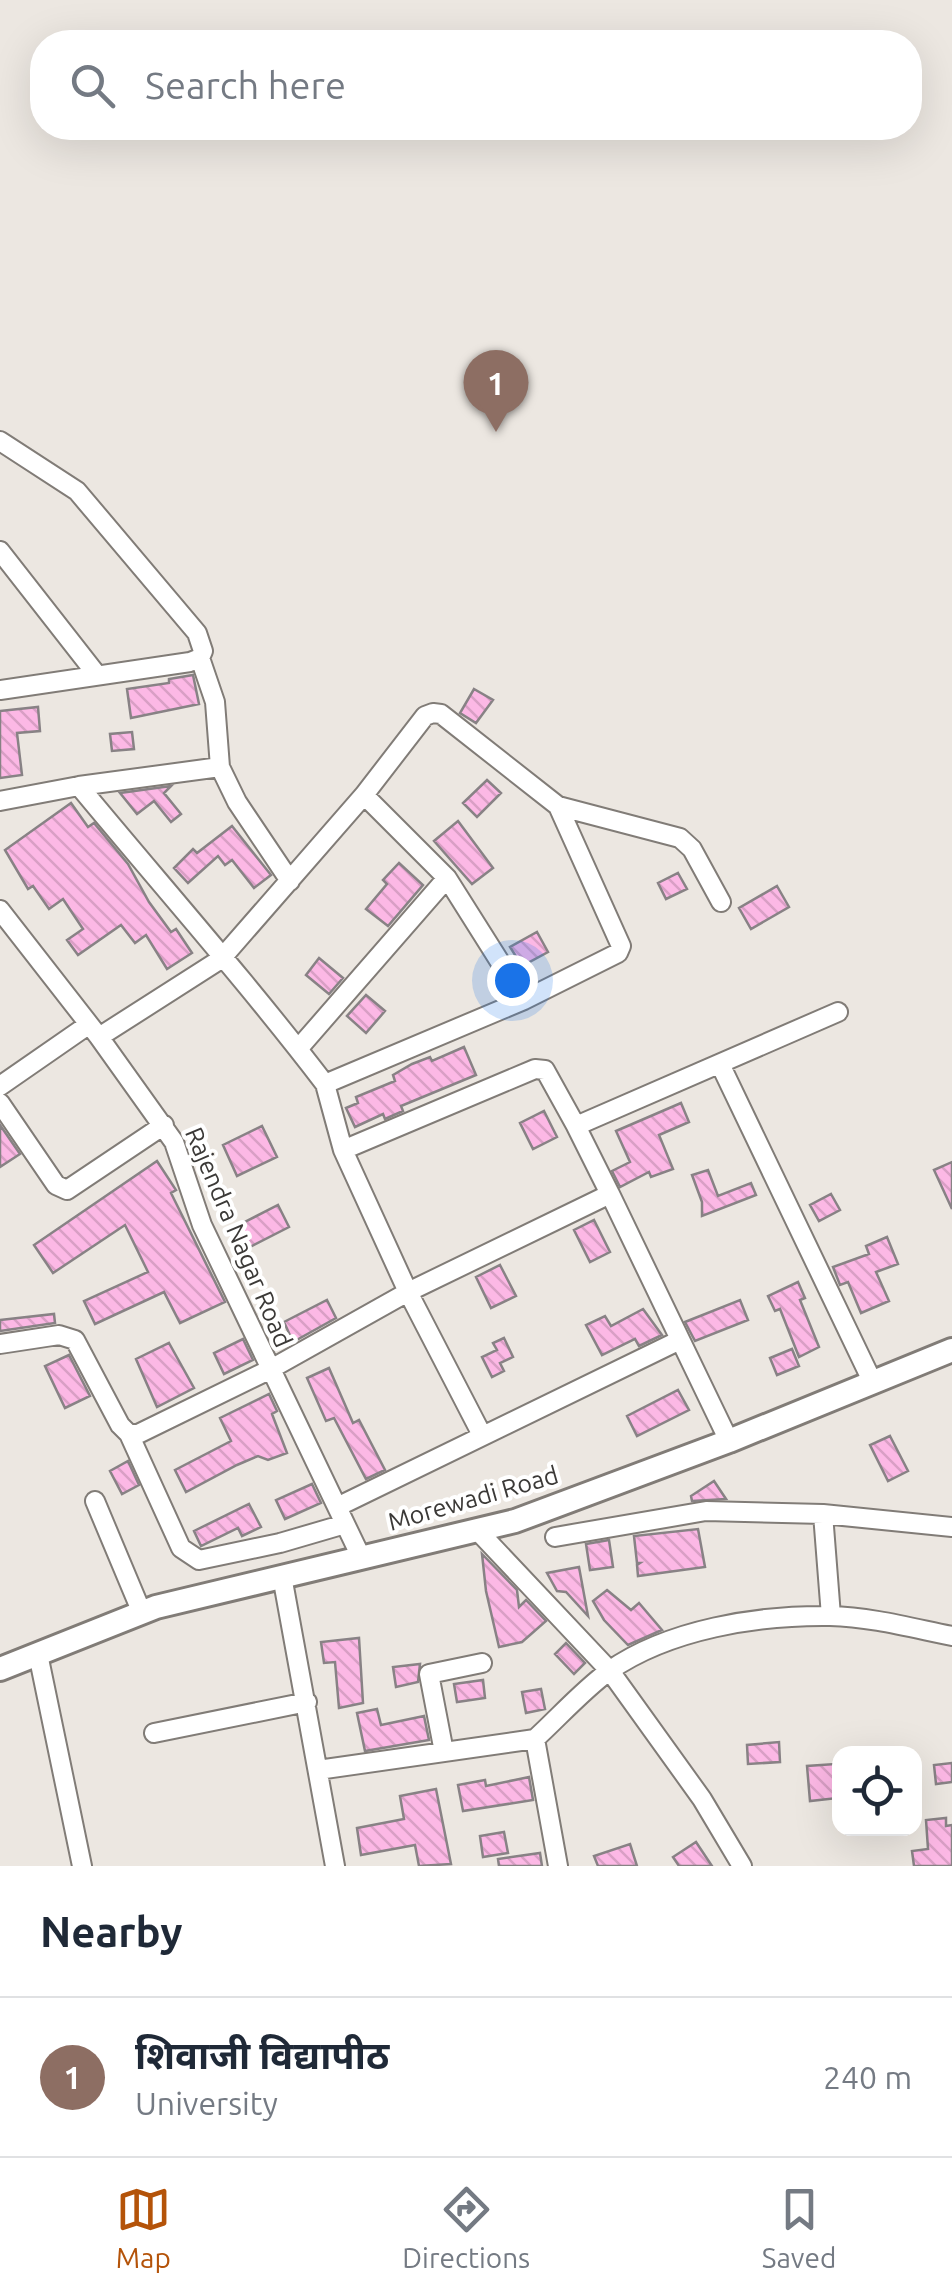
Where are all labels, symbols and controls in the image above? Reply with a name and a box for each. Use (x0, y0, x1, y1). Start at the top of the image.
search box (30, 30, 922, 140)
icon: search (65, 58, 120, 113)
text: Search here (145, 64, 346, 106)
pin: 1 (464, 350, 528, 432)
your location (487, 955, 538, 1006)
street label: Rajendra Nagar Road (180, 1123, 298, 1351)
street label: Morewadi Road (385, 1460, 561, 1536)
map controls (832, 1746, 922, 1836)
button: locate (832, 1746, 922, 1836)
text: Nearby (40, 1908, 183, 1955)
text: शिवाजी विद्यापीठ (135, 2034, 389, 2076)
text: 1 (63, 2059, 82, 2095)
text: 240 m (823, 2059, 912, 2095)
text: University (135, 2085, 278, 2121)
tab: Map (116, 2182, 171, 2273)
tab: Directions (402, 2182, 530, 2273)
tab: Saved (762, 2182, 836, 2273)

